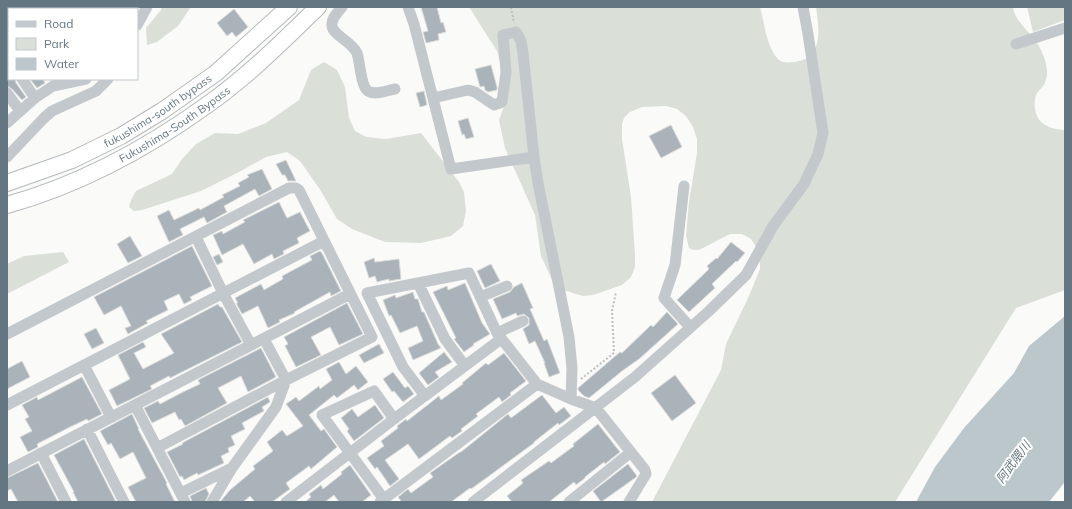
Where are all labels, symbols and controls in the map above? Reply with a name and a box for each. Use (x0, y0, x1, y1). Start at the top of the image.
legend (8, 8, 138, 80)
text: Road (44, 16, 73, 31)
text: Park (44, 36, 70, 51)
text: Water (44, 56, 80, 71)
street label: fukushima-south bypass (102, 71, 214, 150)
street label: Fukushima-South Bypass (117, 83, 233, 166)
water label: 阿武隈川 (993, 437, 1035, 486)

